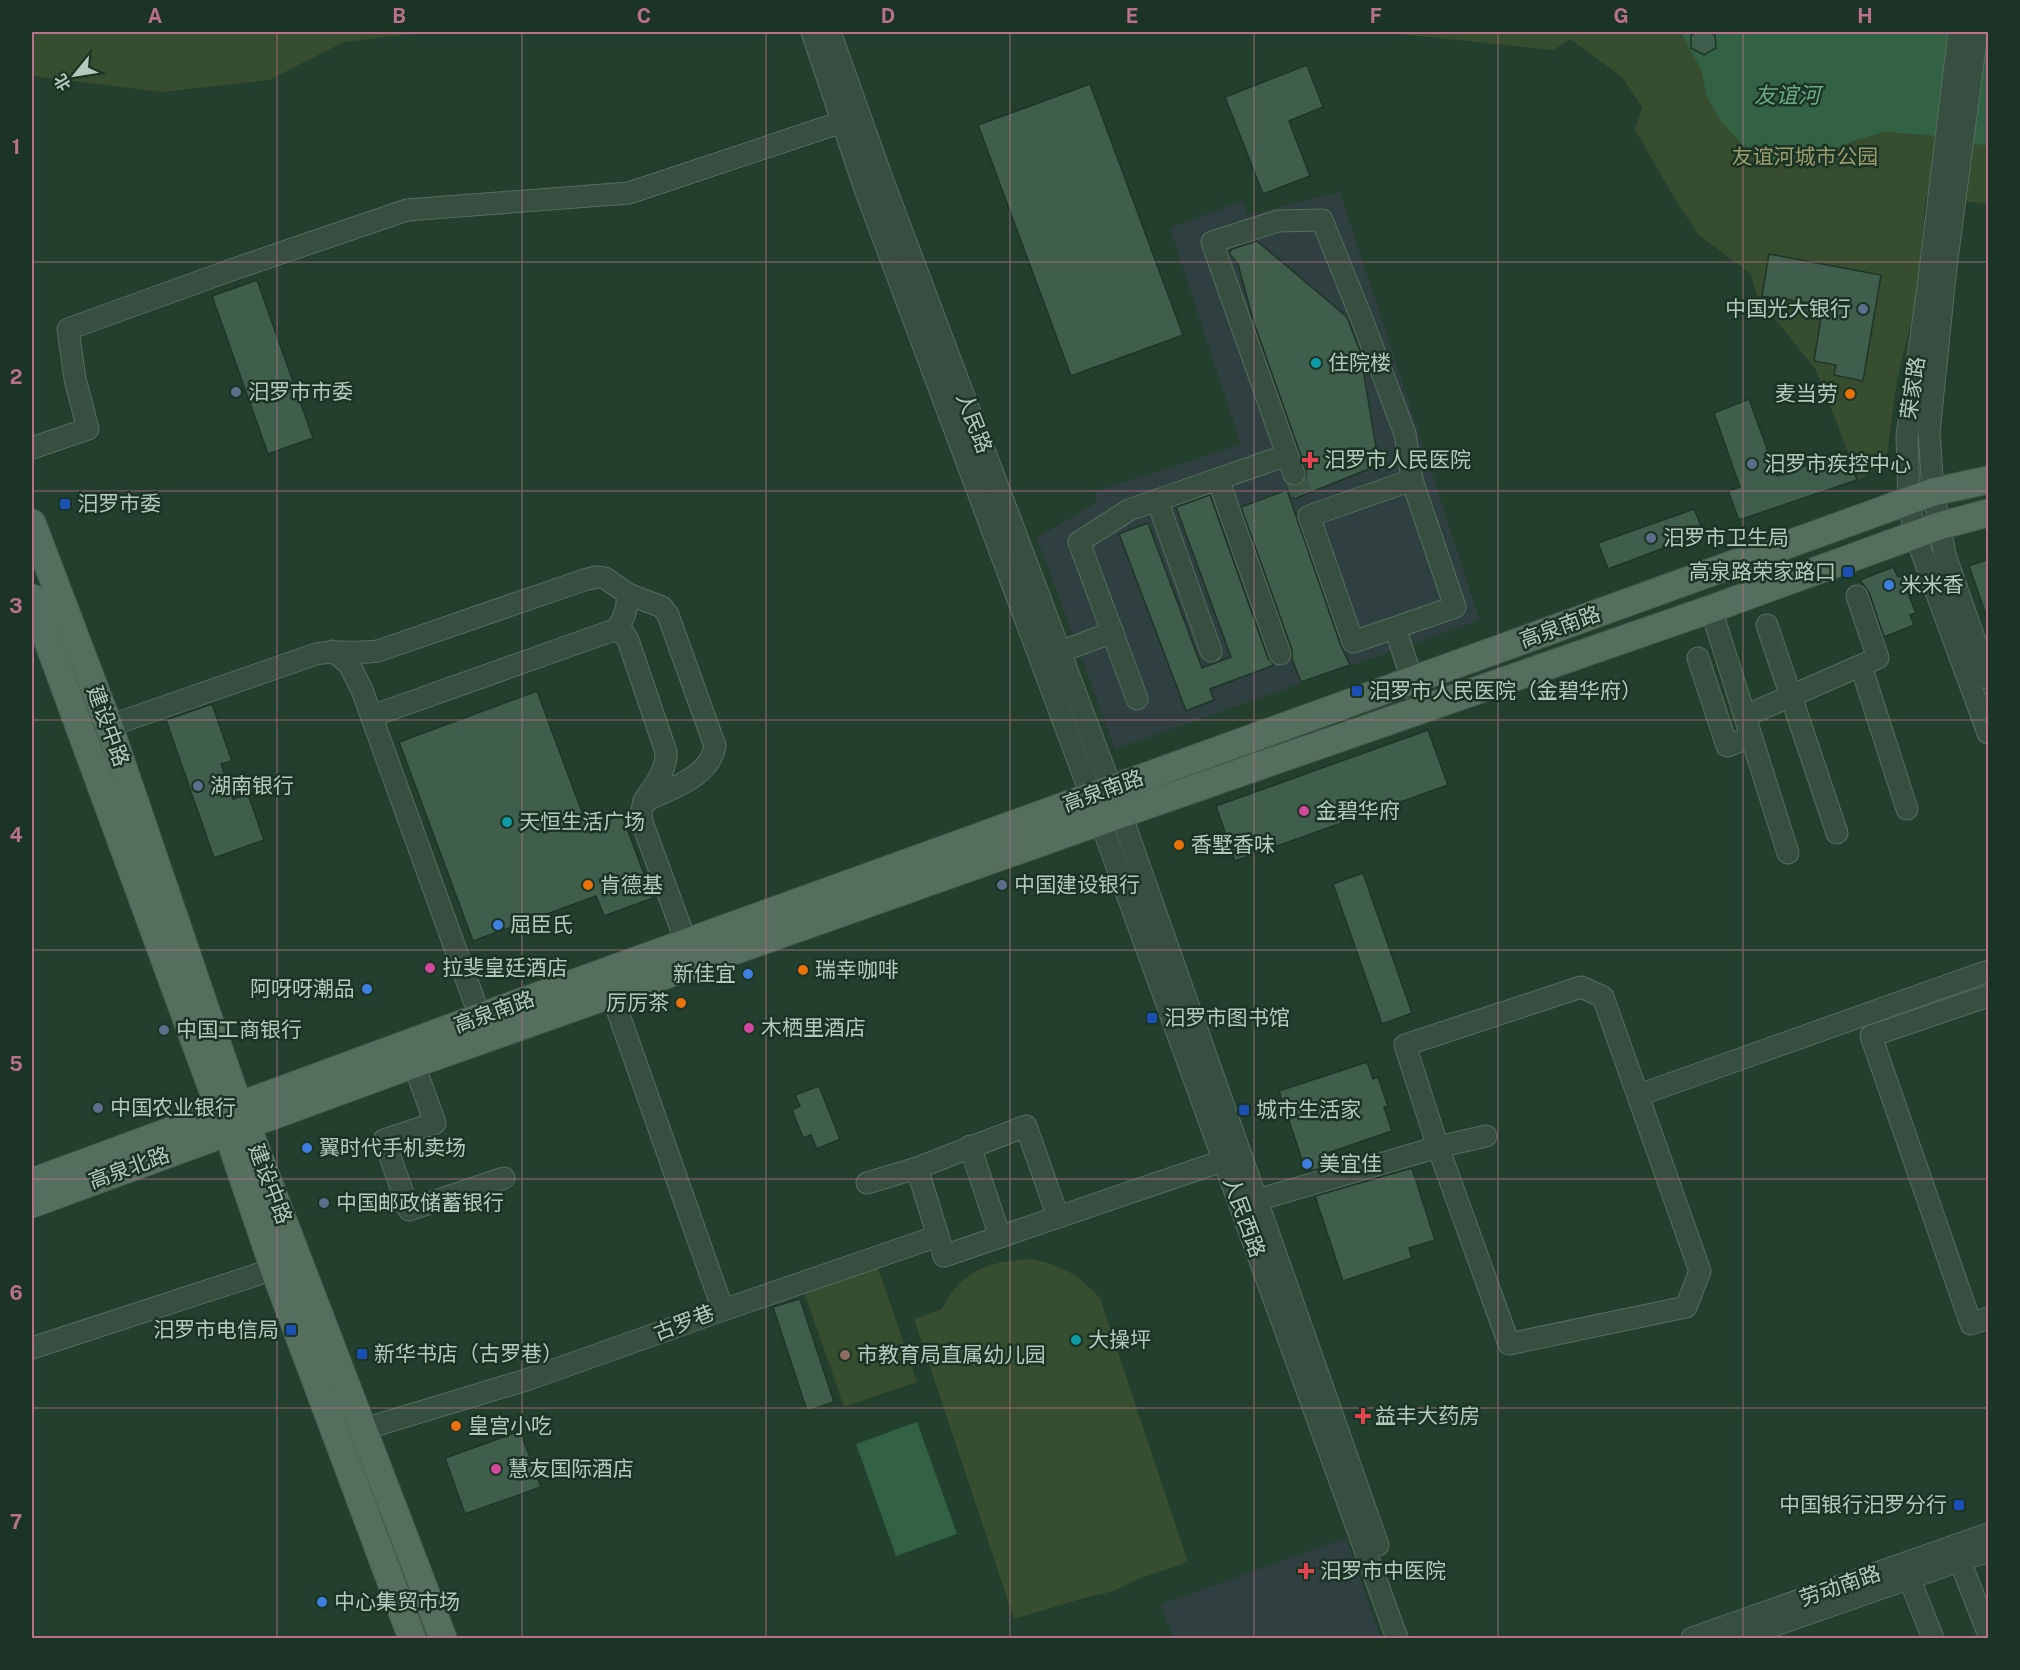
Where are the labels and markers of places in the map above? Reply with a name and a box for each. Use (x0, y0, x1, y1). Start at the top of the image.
place label: 中国光大银行 (1725, 296, 1851, 321)
marker: 中国光大银行 (1856, 302, 1870, 316)
place label: 住院楼 (1328, 350, 1391, 375)
marker: 住院楼 (1309, 356, 1323, 370)
place label: 汨罗市市委 (248, 379, 353, 404)
place label: 麦当劳 (1775, 381, 1838, 406)
marker: 汨罗市市委 (229, 385, 243, 399)
marker: 麦当劳 (1843, 387, 1857, 401)
place label: 汨罗市人民医院 (1324, 447, 1471, 472)
marker: 汨罗市人民医院 (1301, 451, 1319, 469)
place label: 汨罗市疾控中心 (1764, 451, 1911, 476)
marker: 汨罗市疾控中心 (1745, 457, 1759, 471)
place label: 汨罗市委 (77, 491, 161, 516)
marker: 汨罗市委 (58, 497, 72, 511)
place label: 汨罗市卫生局 (1663, 525, 1789, 550)
marker: 汨罗市卫生局 (1644, 531, 1658, 545)
place label: 高泉路荣家路口 (1689, 559, 1836, 584)
marker: 高泉路荣家路口 (1841, 565, 1855, 579)
place label: 米米香 (1901, 572, 1964, 597)
marker: 米米香 (1882, 578, 1896, 592)
place label: 汨罗市人民医院（金碧华府） (1369, 678, 1642, 703)
marker: 汨罗市人民医院（金碧华府） (1350, 684, 1364, 698)
place label: 湖南银行 (210, 773, 294, 798)
marker: 湖南银行 (191, 779, 205, 793)
place label: 金碧华府 (1316, 798, 1400, 823)
marker: 金碧华府 (1297, 804, 1311, 818)
place label: 天恒生活广场 (519, 809, 645, 834)
marker: 天恒生活广场 (500, 815, 514, 829)
place label: 香墅香味 (1191, 832, 1275, 857)
marker: 香墅香味 (1172, 838, 1186, 852)
place label: 肯德基 (600, 872, 663, 897)
place label: 中国建设银行 (1014, 872, 1140, 897)
marker: 肯德基 (581, 878, 595, 892)
marker: 中国建设银行 (995, 878, 1009, 892)
place label: 屈臣氏 (510, 912, 573, 937)
marker: 屈臣氏 (491, 918, 505, 932)
place label: 拉斐皇廷酒店 (442, 955, 568, 980)
place label: 瑞幸咖啡 (815, 957, 899, 982)
marker: 拉斐皇廷酒店 (423, 961, 437, 975)
place label: 新佳宜 (673, 961, 736, 986)
marker: 瑞幸咖啡 (796, 963, 810, 977)
marker: 新佳宜 (741, 967, 755, 981)
place label: 阿呀呀潮品 (250, 976, 355, 1001)
marker: 阿呀呀潮品 (360, 982, 374, 996)
place label: 厉厉茶 (606, 990, 669, 1015)
marker: 厉厉茶 (674, 996, 688, 1010)
place label: 汨罗市图书馆 (1164, 1005, 1290, 1030)
marker: 汨罗市图书馆 (1145, 1011, 1159, 1025)
place label: 木栖里酒店 (761, 1015, 866, 1040)
place label: 中国工商银行 (176, 1017, 302, 1042)
marker: 木栖里酒店 (742, 1021, 756, 1035)
marker: 中国工商银行 (157, 1023, 171, 1037)
place label: 中国农业银行 (110, 1095, 236, 1120)
place label: 城市生活家 (1256, 1097, 1361, 1122)
marker: 中国农业银行 (91, 1101, 105, 1115)
marker: 城市生活家 (1237, 1103, 1251, 1117)
place label: 翼时代手机卖场 (319, 1135, 466, 1160)
marker: 翼时代手机卖场 (300, 1141, 314, 1155)
place label: 美宜佳 (1319, 1151, 1382, 1176)
marker: 美宜佳 (1300, 1157, 1314, 1171)
place label: 中国邮政储蓄银行 (336, 1190, 504, 1215)
marker: 中国邮政储蓄银行 (317, 1196, 331, 1210)
place label: 汨罗市电信局 (153, 1317, 279, 1342)
marker: 汨罗市电信局 (284, 1323, 298, 1337)
place label: 大操坪 (1088, 1327, 1151, 1352)
marker: 大操坪 (1069, 1333, 1083, 1347)
place label: 新华书店（古罗巷） (374, 1341, 563, 1366)
place label: 市教育局直属幼儿园 (857, 1342, 1046, 1367)
marker: 新华书店（古罗巷） (355, 1347, 369, 1361)
marker: 市教育局直属幼儿园 (838, 1348, 852, 1362)
place label: 益丰大药房 (1375, 1403, 1480, 1428)
marker: 益丰大药房 (1356, 1409, 1370, 1423)
place label: 皇宫小吃 (468, 1413, 552, 1438)
marker: 皇宫小吃 (449, 1419, 463, 1433)
place label: 慧友国际酒店 (508, 1456, 634, 1481)
marker: 慧友国际酒店 (489, 1462, 503, 1476)
place label: 中国银行汨罗分行 (1779, 1492, 1947, 1517)
marker: 中国银行汨罗分行 (1952, 1498, 1966, 1512)
place label: 汨罗市中医院 (1320, 1558, 1446, 1583)
marker: 汨罗市中医院 (1297, 1562, 1315, 1580)
place label: 中心集贸市场 (334, 1589, 460, 1614)
marker: 中心集贸市场 (315, 1595, 329, 1609)

